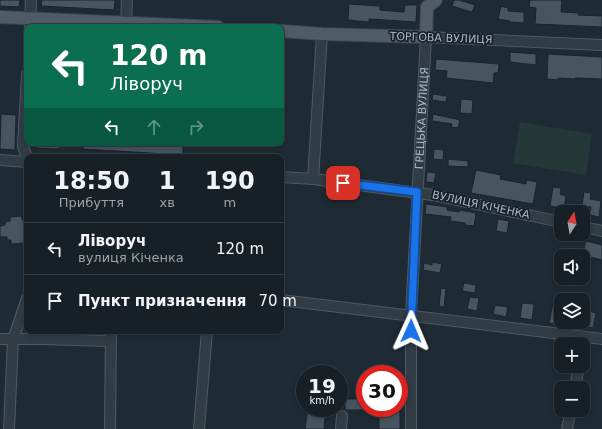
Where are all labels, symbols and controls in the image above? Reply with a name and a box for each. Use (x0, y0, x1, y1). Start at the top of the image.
street label: ТОРГОВА ВУЛИЦЯ (388, 30, 493, 46)
text: 120 m (110, 39, 207, 72)
icon: left (44, 40, 96, 92)
street label: ГРЕЦЬКА ВУЛИЦЯ (412, 67, 431, 170)
text: Ліворуч (110, 73, 183, 94)
icon: left (101, 116, 123, 138)
icon: ahead (143, 116, 165, 138)
icon: right (185, 116, 207, 138)
pin (326, 166, 360, 200)
text: 18:50 (53, 167, 130, 195)
text: 1 (159, 167, 175, 195)
text: 190 (205, 167, 255, 195)
icon: arrive (332, 172, 354, 194)
street label: ВУЛИЦЯ КІЧЕНКА (431, 188, 532, 222)
text: Прибуття (59, 195, 124, 210)
text: хв (159, 195, 175, 210)
text: m (223, 195, 236, 210)
north arrow (554, 205, 590, 241)
map controls (554, 205, 590, 417)
text: Ліворуч (78, 232, 146, 250)
icon: left (44, 238, 66, 260)
text: 120 m (216, 240, 264, 258)
button: sound (554, 249, 590, 285)
text: вулиця Кіченка (78, 250, 184, 265)
icon: arrive (44, 290, 66, 312)
text: Пункт призначення (78, 292, 246, 310)
text: 70 m (258, 292, 297, 310)
button: layers (554, 293, 590, 329)
position arrow (390, 310, 432, 352)
button: + (554, 337, 590, 373)
speed limit sign: 30 (356, 365, 408, 417)
text: 19 (308, 374, 336, 398)
button: − (554, 381, 590, 417)
text: km/h (309, 395, 335, 406)

